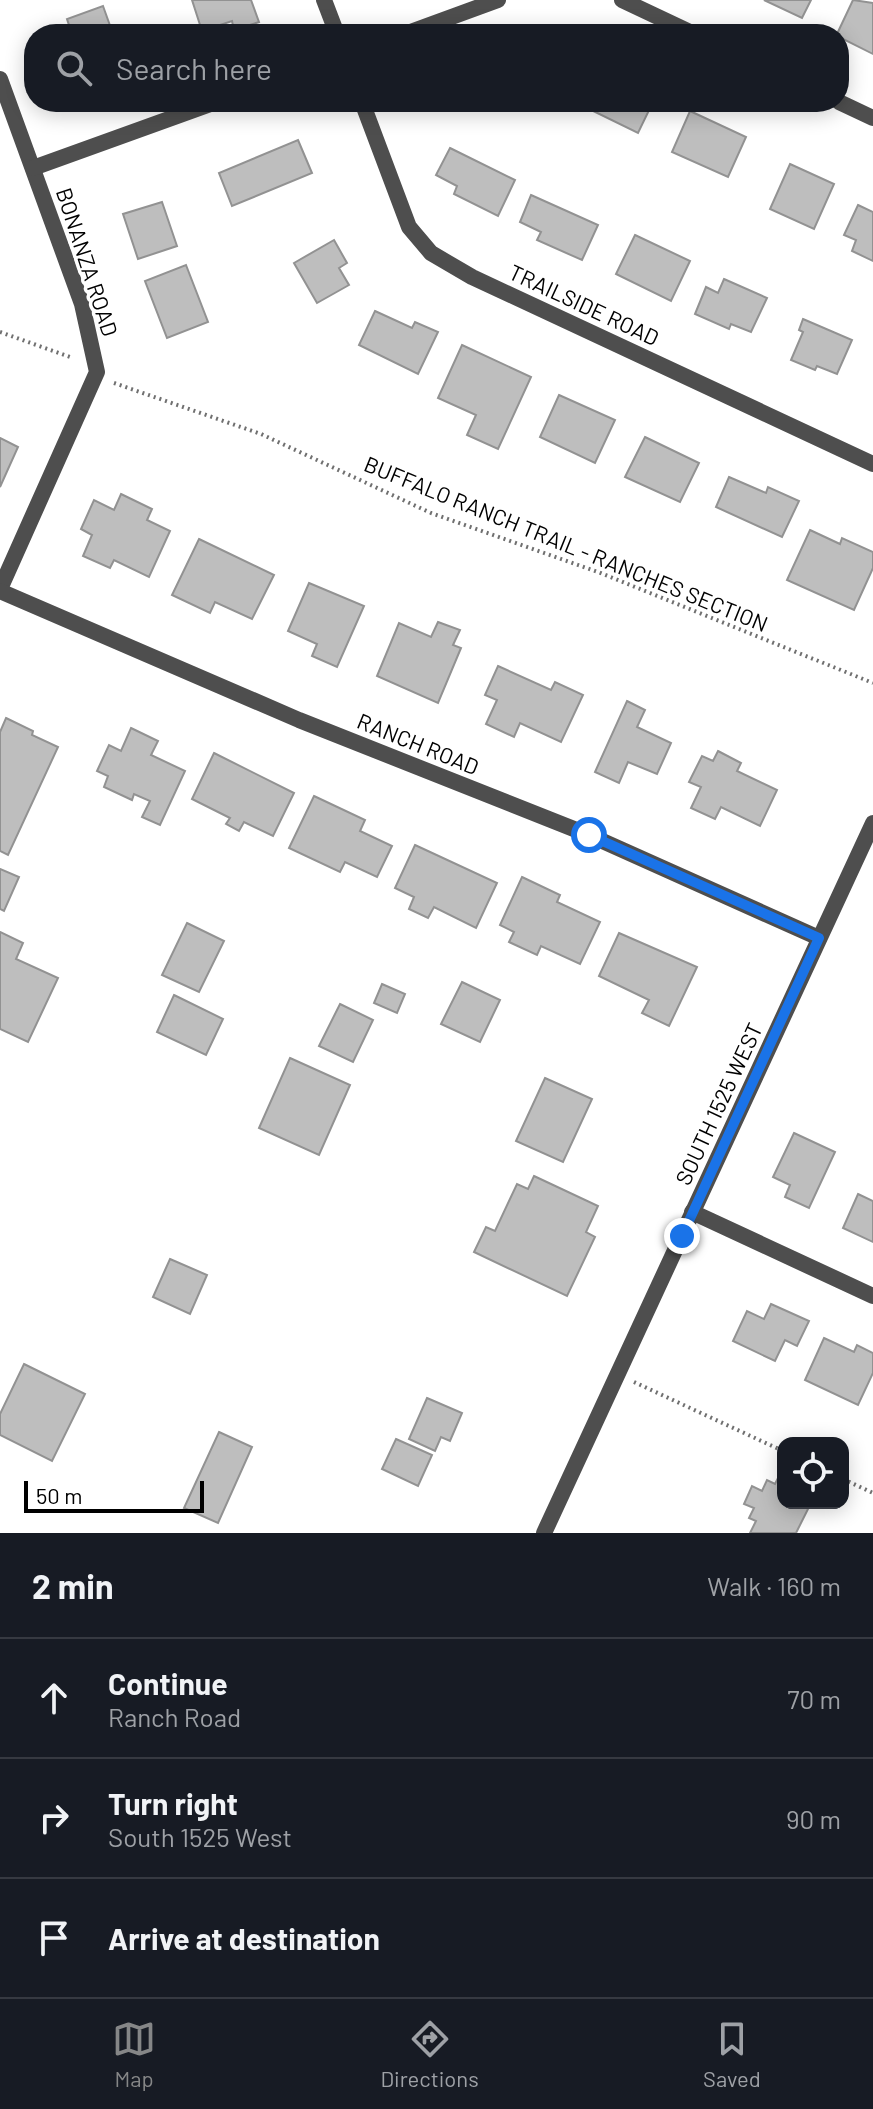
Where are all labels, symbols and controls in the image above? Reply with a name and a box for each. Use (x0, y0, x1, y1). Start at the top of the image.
search box (24, 24, 849, 112)
icon: search (52, 46, 96, 90)
text: Search here (116, 50, 272, 86)
street label: BONANZA ROAD (52, 184, 124, 339)
street label: TRAILSIDE ROAD (505, 258, 663, 350)
street label: BUFFALO RANCH TRAIL - RANCHES SECTION (361, 450, 772, 636)
street label: RANCH ROAD (354, 707, 483, 779)
route start (571, 817, 607, 853)
street label: SOUTH 1525 WEST (669, 1018, 767, 1189)
route end (664, 1218, 700, 1254)
map controls (777, 1437, 849, 1509)
button: locate (777, 1437, 849, 1509)
scale bar (24, 1477, 204, 1513)
text: 50 m (36, 1482, 82, 1508)
text: 2 min (32, 1565, 114, 1606)
text: Walk · 160 m (707, 1570, 841, 1601)
text: Continue (108, 1665, 228, 1701)
icon: ahead (32, 1676, 76, 1720)
text: 70 m (787, 1683, 841, 1714)
text: Ranch Road (108, 1701, 241, 1732)
text: Turn right (108, 1785, 238, 1821)
icon: right (32, 1796, 76, 1840)
text: 90 m (786, 1803, 841, 1834)
text: South 1525 West (108, 1821, 292, 1852)
icon: arrive (32, 1916, 76, 1960)
text: Arrive at destination (108, 1920, 380, 1956)
tab: Map (112, 2017, 156, 2091)
tab: Directions (380, 2017, 479, 2091)
tab: Saved (703, 2017, 761, 2091)

